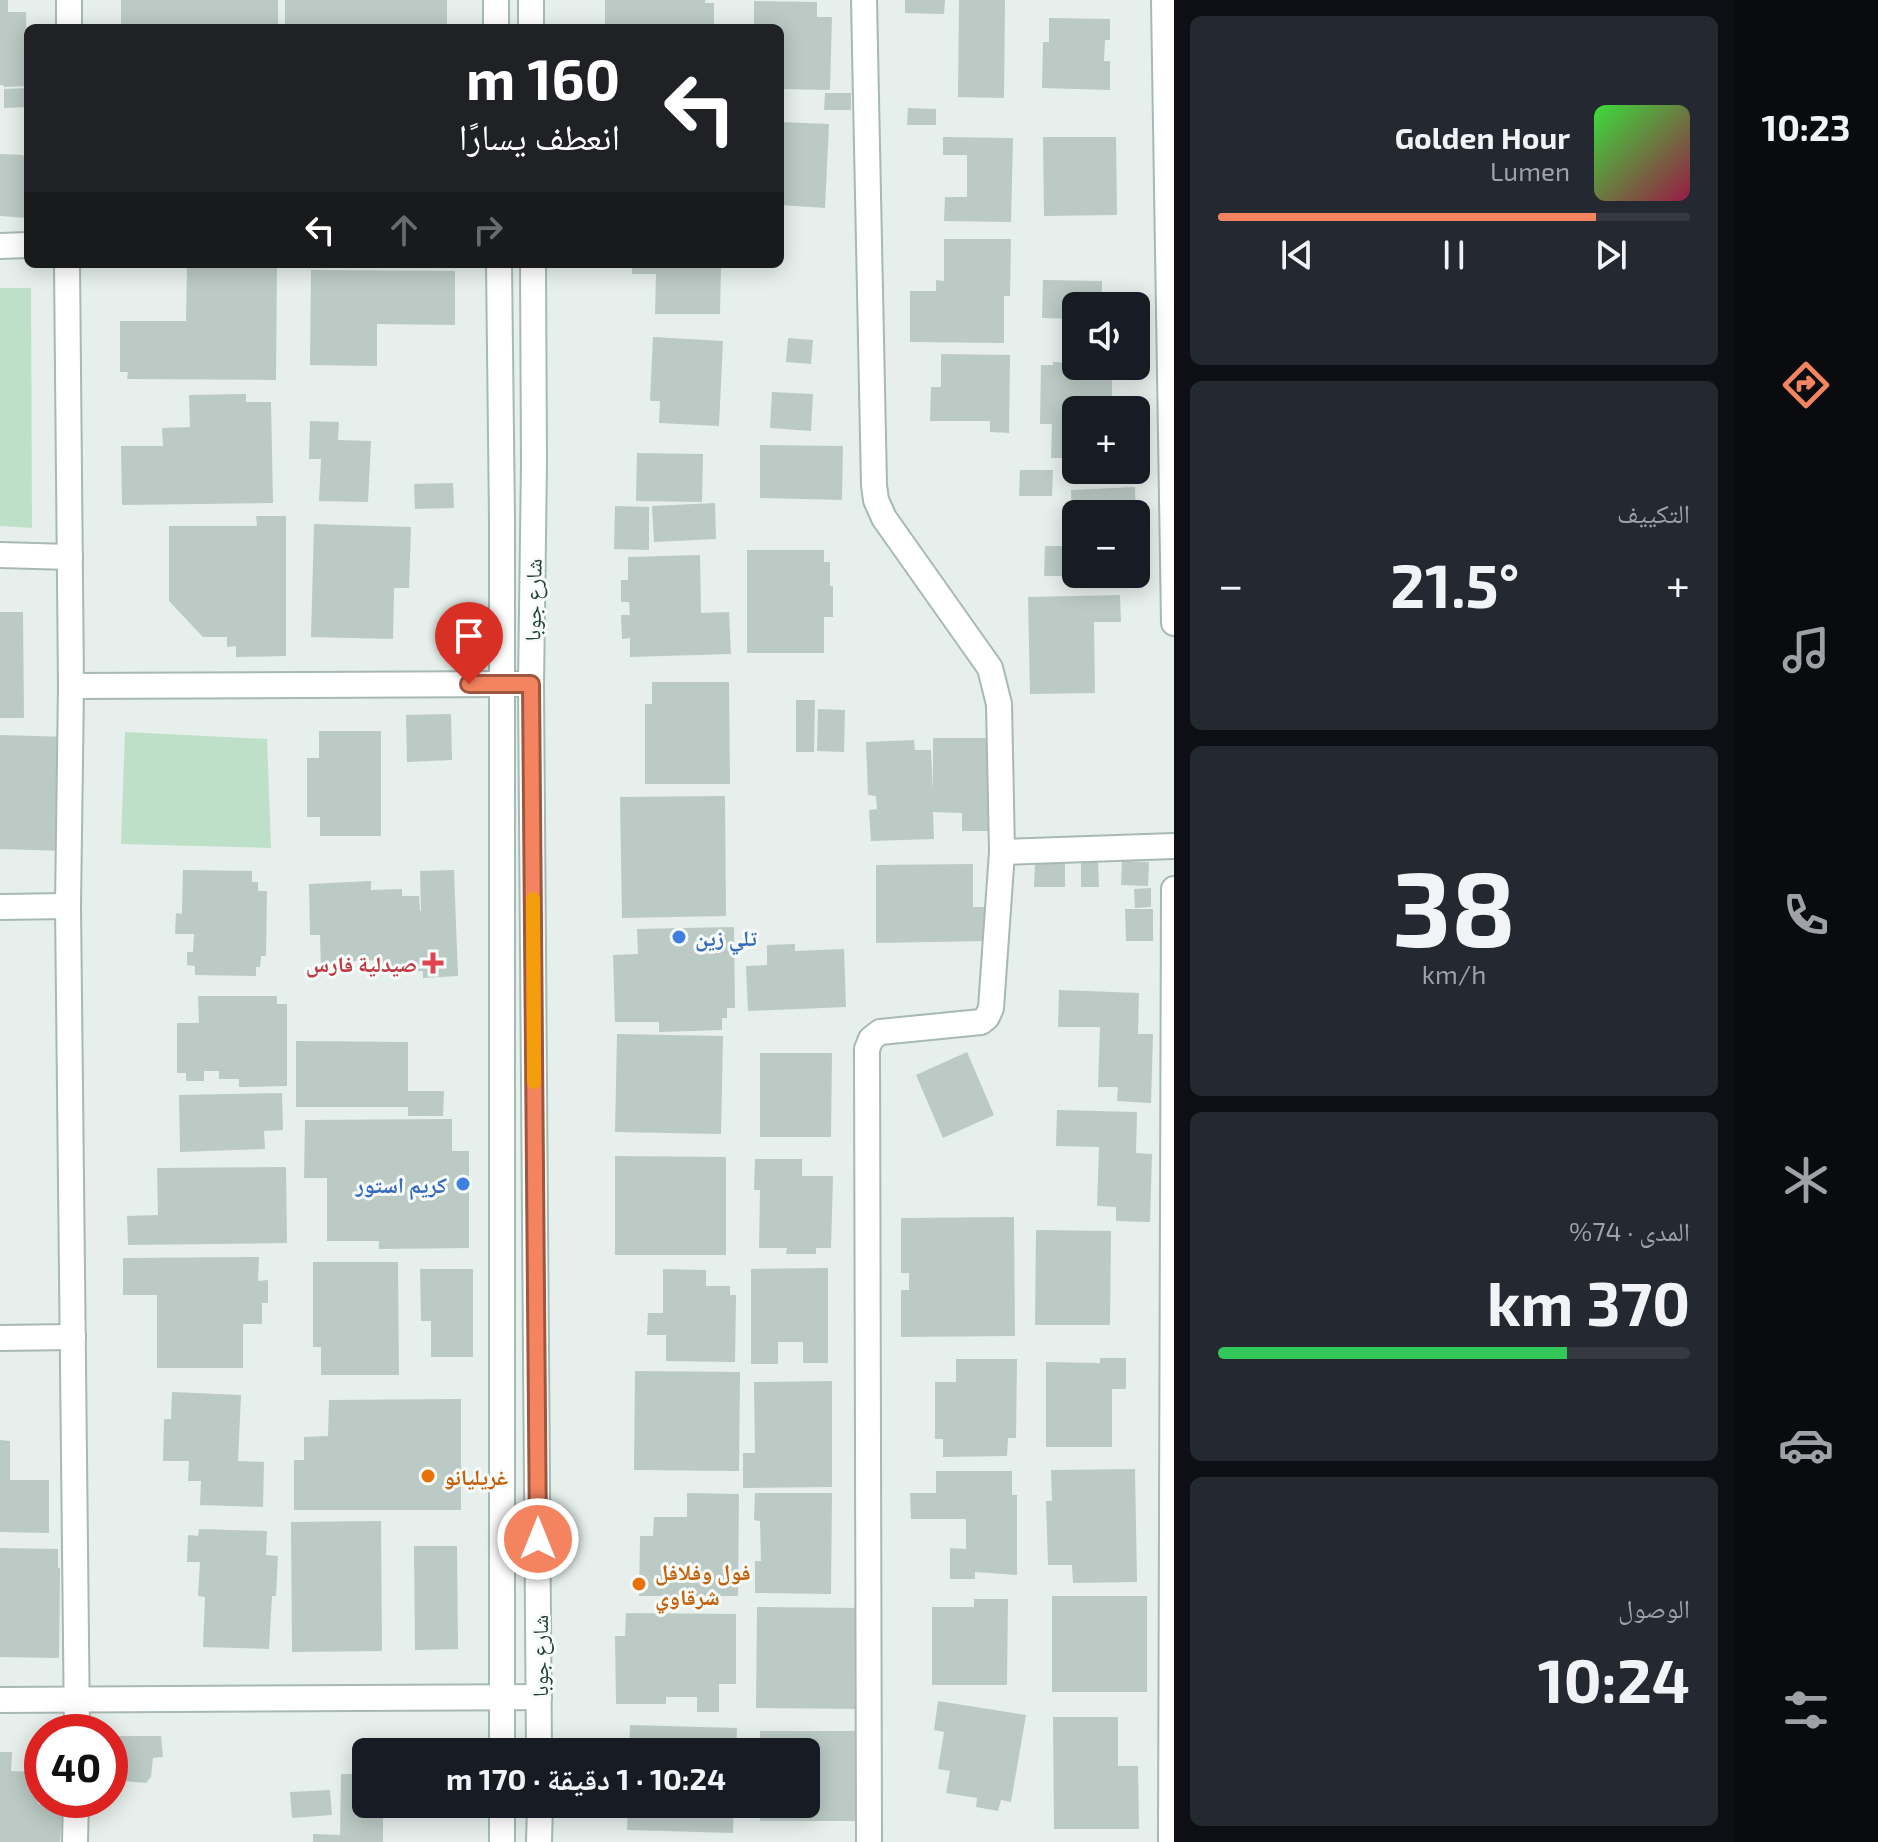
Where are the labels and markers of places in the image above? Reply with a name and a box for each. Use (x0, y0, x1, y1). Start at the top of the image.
pin (435, 602, 503, 684)
place label: تلي زين (695, 924, 757, 955)
marker: تلي زين (670, 928, 688, 946)
place label: صيدلية فارس (306, 950, 417, 978)
marker: صيدلية فارس (424, 954, 442, 972)
place label: كريم استور (354, 1171, 447, 1200)
marker: كريم استور (454, 1175, 472, 1193)
place label: غريليانو (444, 1463, 508, 1490)
marker: غريليانو (419, 1467, 437, 1485)
place label: فول وفلافل شرقاوي (655, 1558, 751, 1614)
marker: فول وفلافل شرقاوي (630, 1575, 648, 1593)

